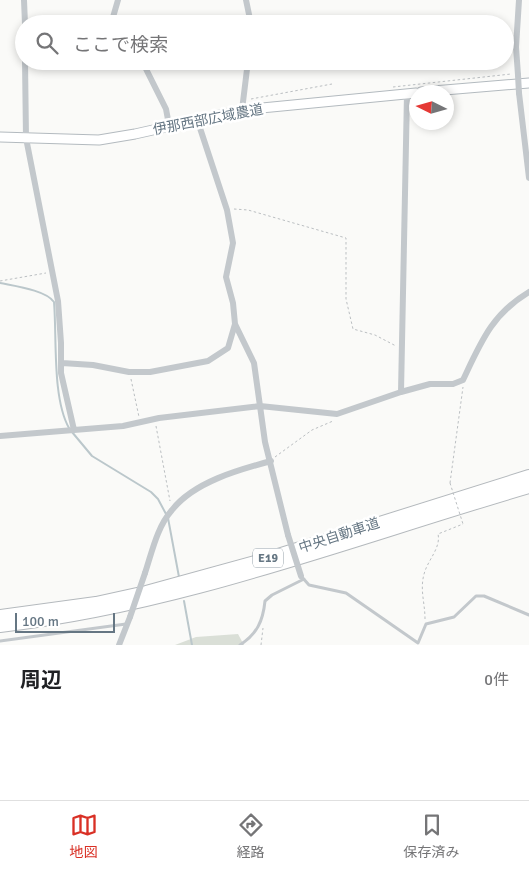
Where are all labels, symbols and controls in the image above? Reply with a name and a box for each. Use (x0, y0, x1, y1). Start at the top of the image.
search box (15, 15, 514, 70)
icon: search (33, 29, 61, 57)
text: ここで検索 (73, 33, 168, 57)
north arrow (409, 85, 454, 130)
street label: 伊那西部広域農道 (152, 100, 265, 139)
street label: 中央自動車道 (297, 514, 382, 557)
road number: E19 (253, 548, 283, 568)
scale bar (15, 610, 115, 633)
text: 100 m (22, 613, 59, 630)
text: 周辺 (20, 667, 62, 693)
text: 0件 (484, 670, 509, 690)
tab: 地図 (70, 811, 98, 861)
tab: 経路 (237, 811, 265, 861)
tab: 保存済み (404, 811, 460, 861)

